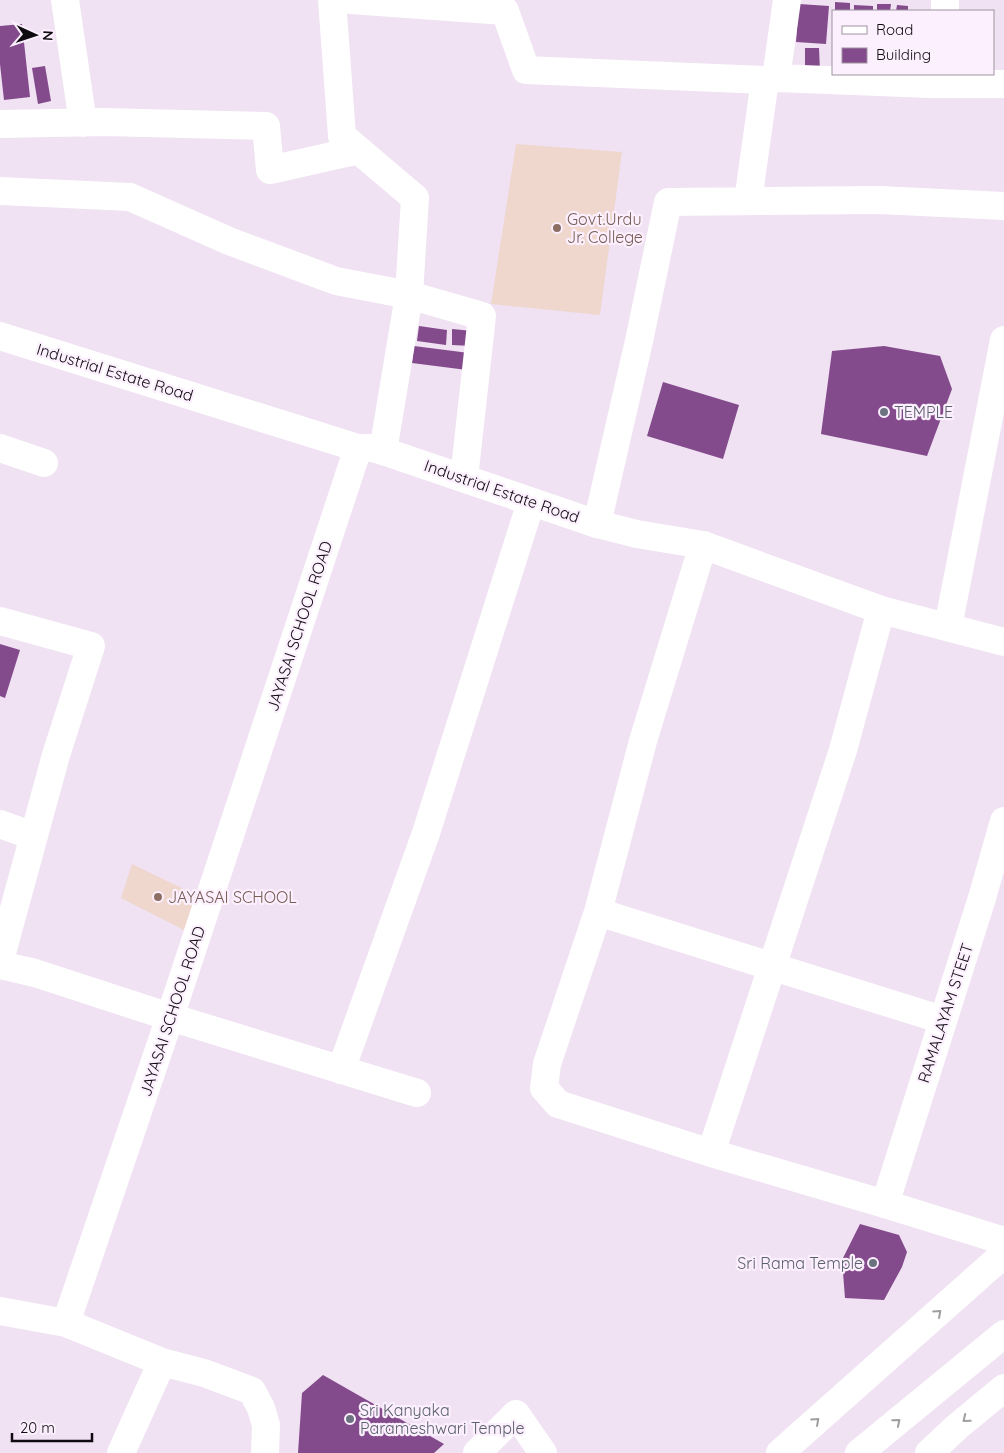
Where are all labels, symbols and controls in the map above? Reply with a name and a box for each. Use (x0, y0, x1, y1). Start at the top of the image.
north arrow (10, 10, 60, 60)
legend (832, 10, 994, 75)
text: Road (876, 20, 913, 39)
text: N (39, 30, 57, 41)
text: Building (876, 45, 931, 64)
place label: Govt.Urdu Jr. College (567, 209, 643, 247)
marker: Govt.Urdu Jr. College (551, 222, 563, 234)
street label: Industrial Estate Road (34, 339, 196, 405)
place label: TEMPLE (894, 402, 953, 422)
marker: TEMPLE (878, 406, 890, 418)
street label: Industrial Estate Road (422, 455, 582, 527)
street label: JAYASAI SCHOOL ROAD (262, 538, 336, 714)
place label: JAYASAI SCHOOL (168, 887, 297, 907)
marker: JAYASAI SCHOOL (152, 891, 164, 903)
street label: JAYASAI SCHOOL ROAD (135, 923, 209, 1099)
street label: RAMALAYAM STEET (913, 940, 977, 1085)
place label: Sri Rama Temple (737, 1253, 863, 1273)
marker: Sri Rama Temple (867, 1257, 879, 1269)
one-way arrow (932, 1309, 941, 1318)
place label: Sri Kanyaka Parameshwari Temple (360, 1400, 524, 1438)
scale bar (12, 1410, 92, 1442)
marker: Sri Kanyaka Parameshwari Temple (344, 1413, 356, 1425)
one-way arrow (963, 1413, 972, 1421)
one-way arrow (811, 1417, 820, 1426)
text: 20 m (20, 1418, 55, 1437)
one-way arrow (891, 1419, 900, 1427)

